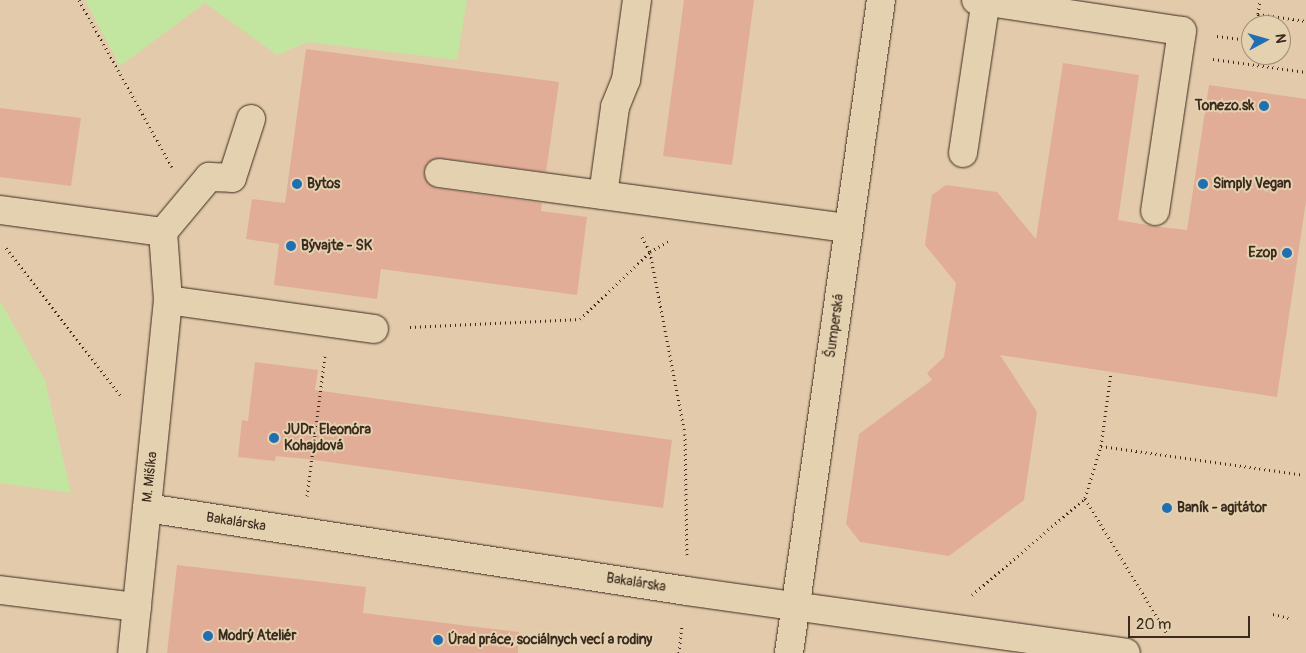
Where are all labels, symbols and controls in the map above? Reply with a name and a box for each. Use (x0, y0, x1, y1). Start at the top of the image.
north arrow (1241, 15, 1291, 65)
text: N (1271, 33, 1289, 44)
place label: Tonezo.sk (1195, 98, 1254, 114)
marker: Tonezo.sk (1258, 100, 1270, 112)
place label: Bytos (307, 176, 340, 192)
place label: Simply Vegan (1213, 176, 1291, 192)
marker: Bytos (291, 178, 303, 190)
marker: Simply Vegan (1197, 178, 1209, 190)
place label: Bývajte - SK (301, 238, 372, 254)
marker: Bývajte - SK (285, 240, 297, 252)
place label: Ezop (1248, 245, 1277, 261)
marker: Ezop (1281, 247, 1293, 259)
street label: Šumperská (822, 293, 848, 359)
place label: JUDr. Eleonóra Kohajdová (284, 422, 371, 454)
marker: JUDr. Eleonóra Kohajdová (268, 432, 280, 444)
street label: M. Mišíka (139, 451, 161, 503)
place label: Baník - agitátor (1177, 500, 1267, 516)
marker: Baník - agitátor (1161, 502, 1173, 514)
street label: Bakalárska (205, 509, 267, 535)
street label: Bakalárska (605, 570, 667, 596)
scale bar (1131, 606, 1254, 638)
text: 20 m (1136, 615, 1171, 634)
place label: Modrý Ateliér (218, 628, 296, 644)
marker: Modrý Ateliér (202, 630, 214, 642)
place label: Úrad práce, sociálnych vecí a rodiny (448, 632, 652, 648)
marker: Úrad práce, sociálnych vecí a rodiny (432, 634, 444, 646)

